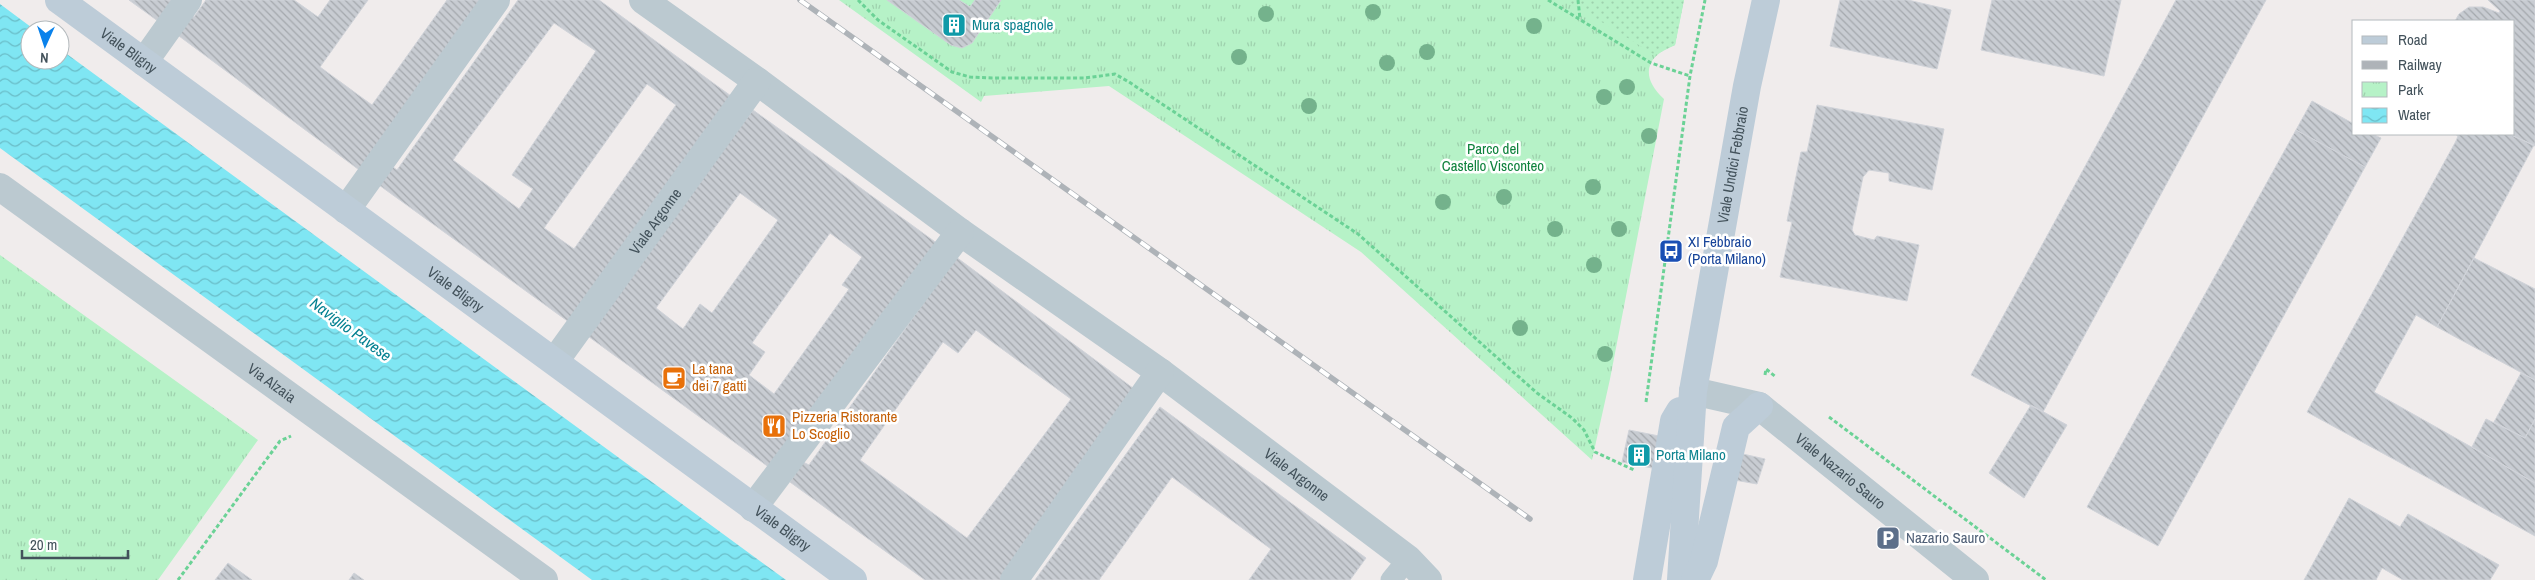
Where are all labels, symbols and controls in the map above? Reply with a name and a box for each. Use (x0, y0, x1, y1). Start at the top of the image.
building icon: Mura spagnole (941, 12, 967, 38)
place label: Mura spagnole (972, 14, 1054, 35)
north arrow (20, 20, 70, 70)
legend (2352, 20, 2515, 135)
street label: Viale Bligny (96, 23, 162, 79)
text: Road (2398, 29, 2427, 50)
text: N (40, 49, 49, 67)
text: Railway (2398, 54, 2443, 75)
text: Park (2398, 79, 2424, 100)
street label: Viale Undici Febbraio (1712, 104, 1753, 225)
text: Water (2398, 104, 2430, 125)
park label: Parco del Castello Visconteo (1442, 138, 1544, 176)
street label: Viale Argonne (624, 184, 686, 259)
place label: XI Febbraio (Porta Milano) (1688, 231, 1766, 269)
bus stop icon: XI Febbraio (Porta Milano) (1658, 238, 1684, 264)
street label: Viale Bligny (423, 261, 489, 318)
water label: Naviglio Pavese (306, 292, 396, 366)
street label: Via Alzaia (243, 358, 301, 408)
place label: La tana dei 7 gatti (692, 358, 747, 396)
cafe icon: La tana dei 7 gatti (661, 365, 687, 391)
place label: Pizzeria Ristorante Lo Scoglio (792, 406, 897, 444)
restaurant icon: Pizzeria Ristorante Lo Scoglio (761, 413, 787, 439)
street label: Viale Nazario Sauro (1791, 428, 1890, 514)
building icon: Porta Milano (1626, 442, 1652, 468)
street label: Viale Argonne (1260, 443, 1334, 506)
place label: Porta Milano (1656, 444, 1726, 465)
street label: Viale Bligny (750, 500, 816, 556)
parking icon: Nazario Sauro (1875, 525, 1901, 551)
place label: Nazario Sauro (1906, 527, 1985, 548)
scale bar (22, 528, 129, 560)
text: 20 m (30, 534, 57, 555)

